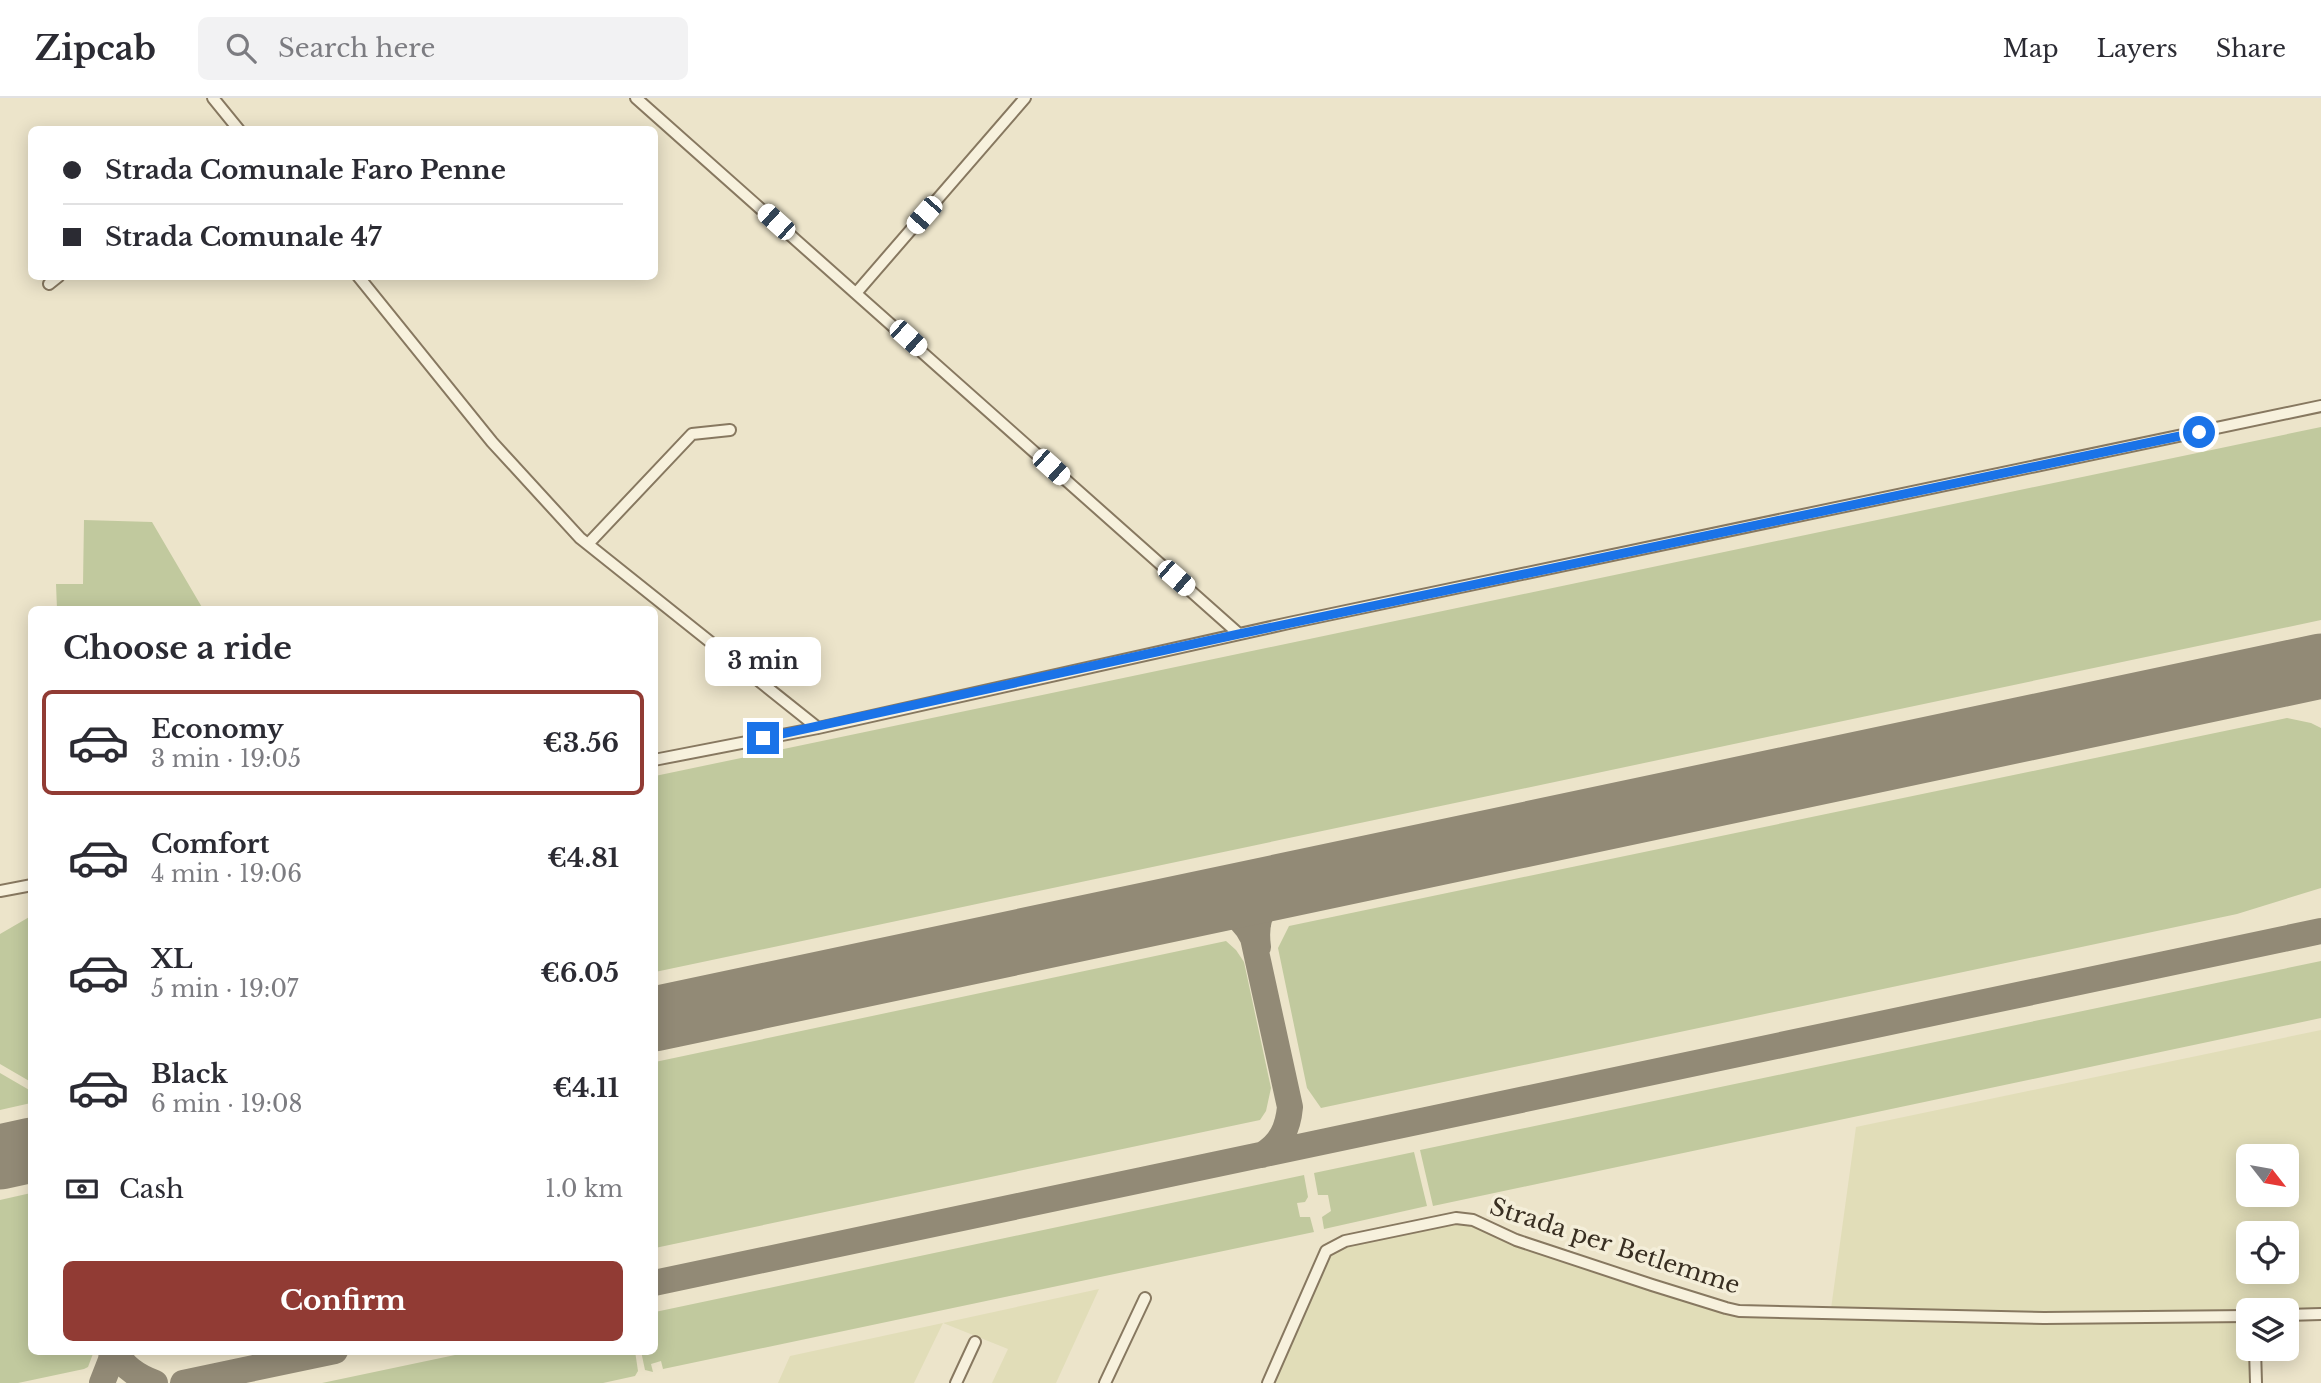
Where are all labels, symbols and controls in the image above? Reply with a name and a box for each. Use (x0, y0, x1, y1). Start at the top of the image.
search box (198, 17, 688, 80)
text: Zipcab (35, 28, 156, 69)
icon: search (222, 29, 260, 67)
text: Search here (278, 32, 435, 64)
text: Map (2003, 34, 2059, 63)
text: Layers (2097, 34, 2178, 63)
text: Share (2216, 34, 2286, 63)
text: Strada Comunale Faro Penne (105, 154, 506, 186)
car (903, 192, 946, 238)
car (754, 200, 799, 244)
text: Strada Comunale 47 (105, 221, 381, 253)
car (886, 316, 931, 360)
route start (2183, 416, 2215, 448)
car (1029, 445, 1074, 489)
car (1154, 556, 1199, 600)
text: Choose a ride (63, 628, 292, 668)
callout: 3 min (705, 636, 821, 686)
text: 3 min (727, 647, 799, 675)
icon: car (67, 711, 130, 774)
text: Economy (151, 713, 284, 745)
route end (747, 722, 779, 754)
text: €3.56 (543, 727, 619, 759)
text: 3 min · 19:05 (151, 745, 301, 773)
icon: car (67, 826, 130, 889)
text: Comfort (151, 828, 269, 860)
text: €4.81 (547, 842, 619, 874)
text: 4 min · 19:06 (151, 860, 302, 888)
icon: car (67, 941, 130, 1004)
text: XL (151, 943, 193, 975)
text: €6.05 (540, 957, 619, 989)
text: 5 min · 19:07 (151, 975, 298, 1003)
icon: car (67, 1056, 130, 1119)
text: Black (151, 1058, 228, 1090)
text: €4.11 (552, 1072, 619, 1104)
text: 6 min · 19:08 (151, 1090, 302, 1118)
north arrow (2236, 1144, 2300, 1208)
map controls (2236, 1144, 2299, 1361)
icon: cash (63, 1170, 101, 1208)
text: Cash (119, 1173, 184, 1205)
text: 1.0 km (545, 1175, 623, 1203)
street label: Strada per Betlemme (1487, 1191, 1744, 1300)
button: locate (2236, 1221, 2299, 1284)
button: Confirm (63, 1261, 623, 1341)
button: layers (2236, 1298, 2299, 1361)

